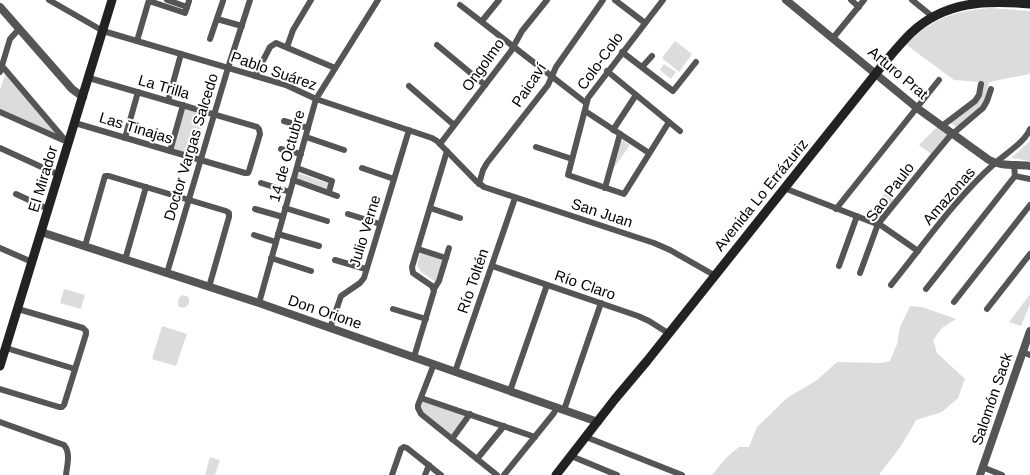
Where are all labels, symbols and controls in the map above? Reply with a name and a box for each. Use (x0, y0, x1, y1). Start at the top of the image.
street label: Colo-Colo (573, 29, 626, 93)
street label: Ongolmo (458, 35, 507, 94)
street label: Arturo Prat (865, 43, 932, 103)
street label: Pablo Suárez (229, 48, 320, 93)
street label: Paicaví (508, 59, 550, 110)
street label: La Trilla (137, 71, 192, 102)
street label: Doctor Vargas Salcedo (160, 71, 221, 223)
street label: Las Tinajas (97, 108, 175, 147)
street label: 14 de Octubre (265, 108, 308, 204)
street label: Avenida Lo Errázuriz (710, 135, 811, 254)
street label: El Mirador (24, 144, 61, 214)
street label: Sao Paulo (862, 159, 917, 224)
street label: Amazonas (919, 163, 978, 228)
street label: Julio Verne (346, 193, 384, 269)
street label: San Juan (569, 195, 635, 230)
street label: Río Toltén (454, 246, 492, 315)
street label: Río Claro (552, 266, 618, 303)
street label: Don Orione (286, 291, 364, 332)
street label: Salomón Sack (968, 350, 1015, 447)

